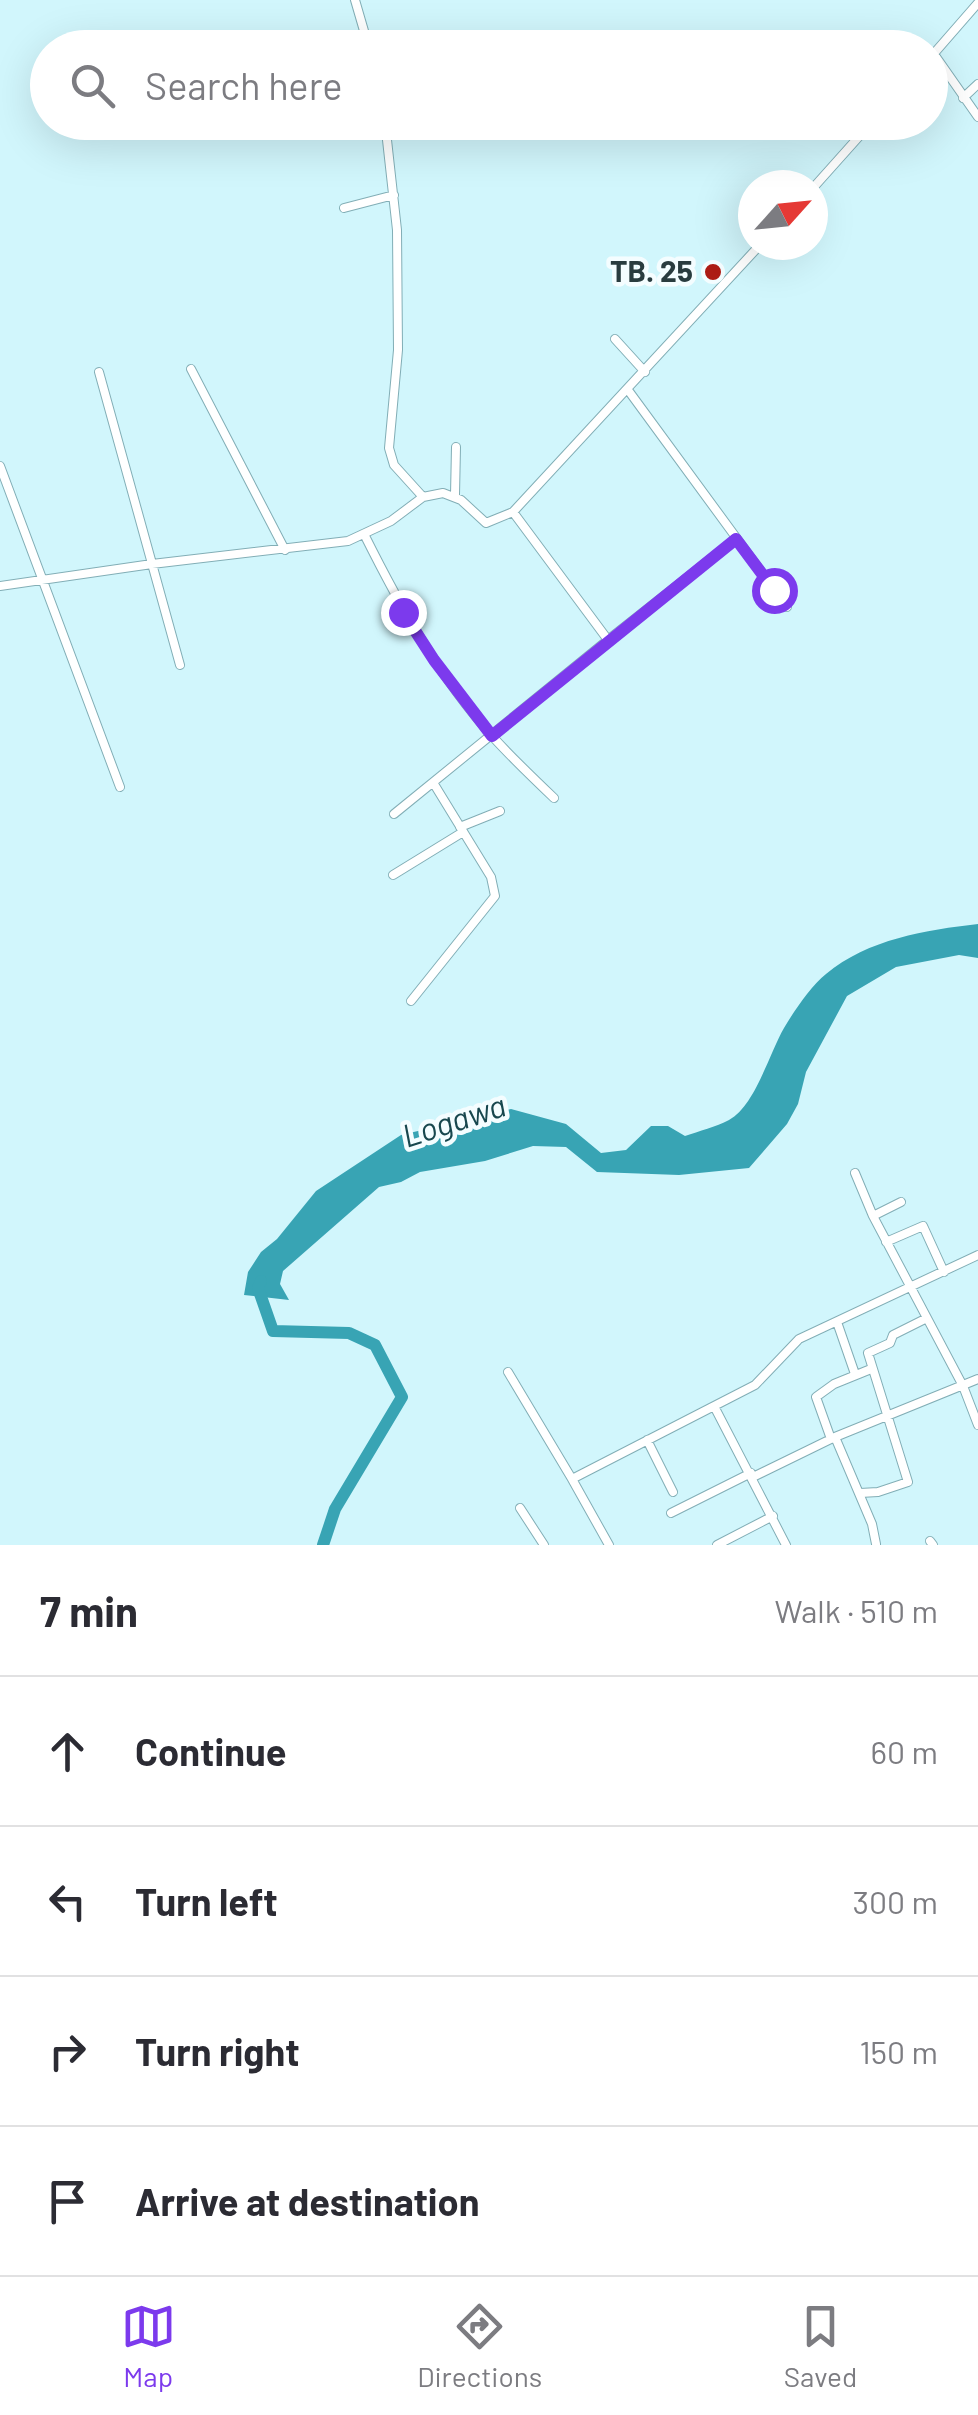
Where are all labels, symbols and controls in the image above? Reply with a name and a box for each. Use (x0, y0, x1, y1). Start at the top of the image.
search box (30, 30, 948, 140)
icon: search (65, 58, 120, 113)
text: Search here (145, 62, 343, 108)
north arrow (738, 170, 828, 260)
place label: TB. 25 (610, 252, 693, 288)
marker: TB. 25 (702, 261, 724, 283)
route start (752, 568, 798, 614)
route end (381, 590, 427, 636)
water label: Logawa (397, 1085, 510, 1154)
text: 7 min (40, 1585, 138, 1635)
text: Walk · 510 m (774, 1591, 938, 1629)
icon: ahead (40, 1724, 95, 1779)
text: Continue (135, 1728, 286, 1774)
text: 60 m (871, 1732, 938, 1770)
icon: left (40, 1874, 95, 1929)
text: Turn left (135, 1878, 278, 1924)
text: 300 m (852, 1882, 938, 1920)
icon: right (40, 2024, 95, 2079)
text: Turn right (135, 2028, 300, 2074)
text: 150 m (859, 2032, 938, 2070)
icon: arrive (40, 2174, 95, 2229)
text: Arrive at destination (135, 2178, 480, 2224)
tab: Map (121, 2299, 176, 2393)
tab: Directions (417, 2299, 542, 2393)
tab: Saved (784, 2299, 857, 2393)

